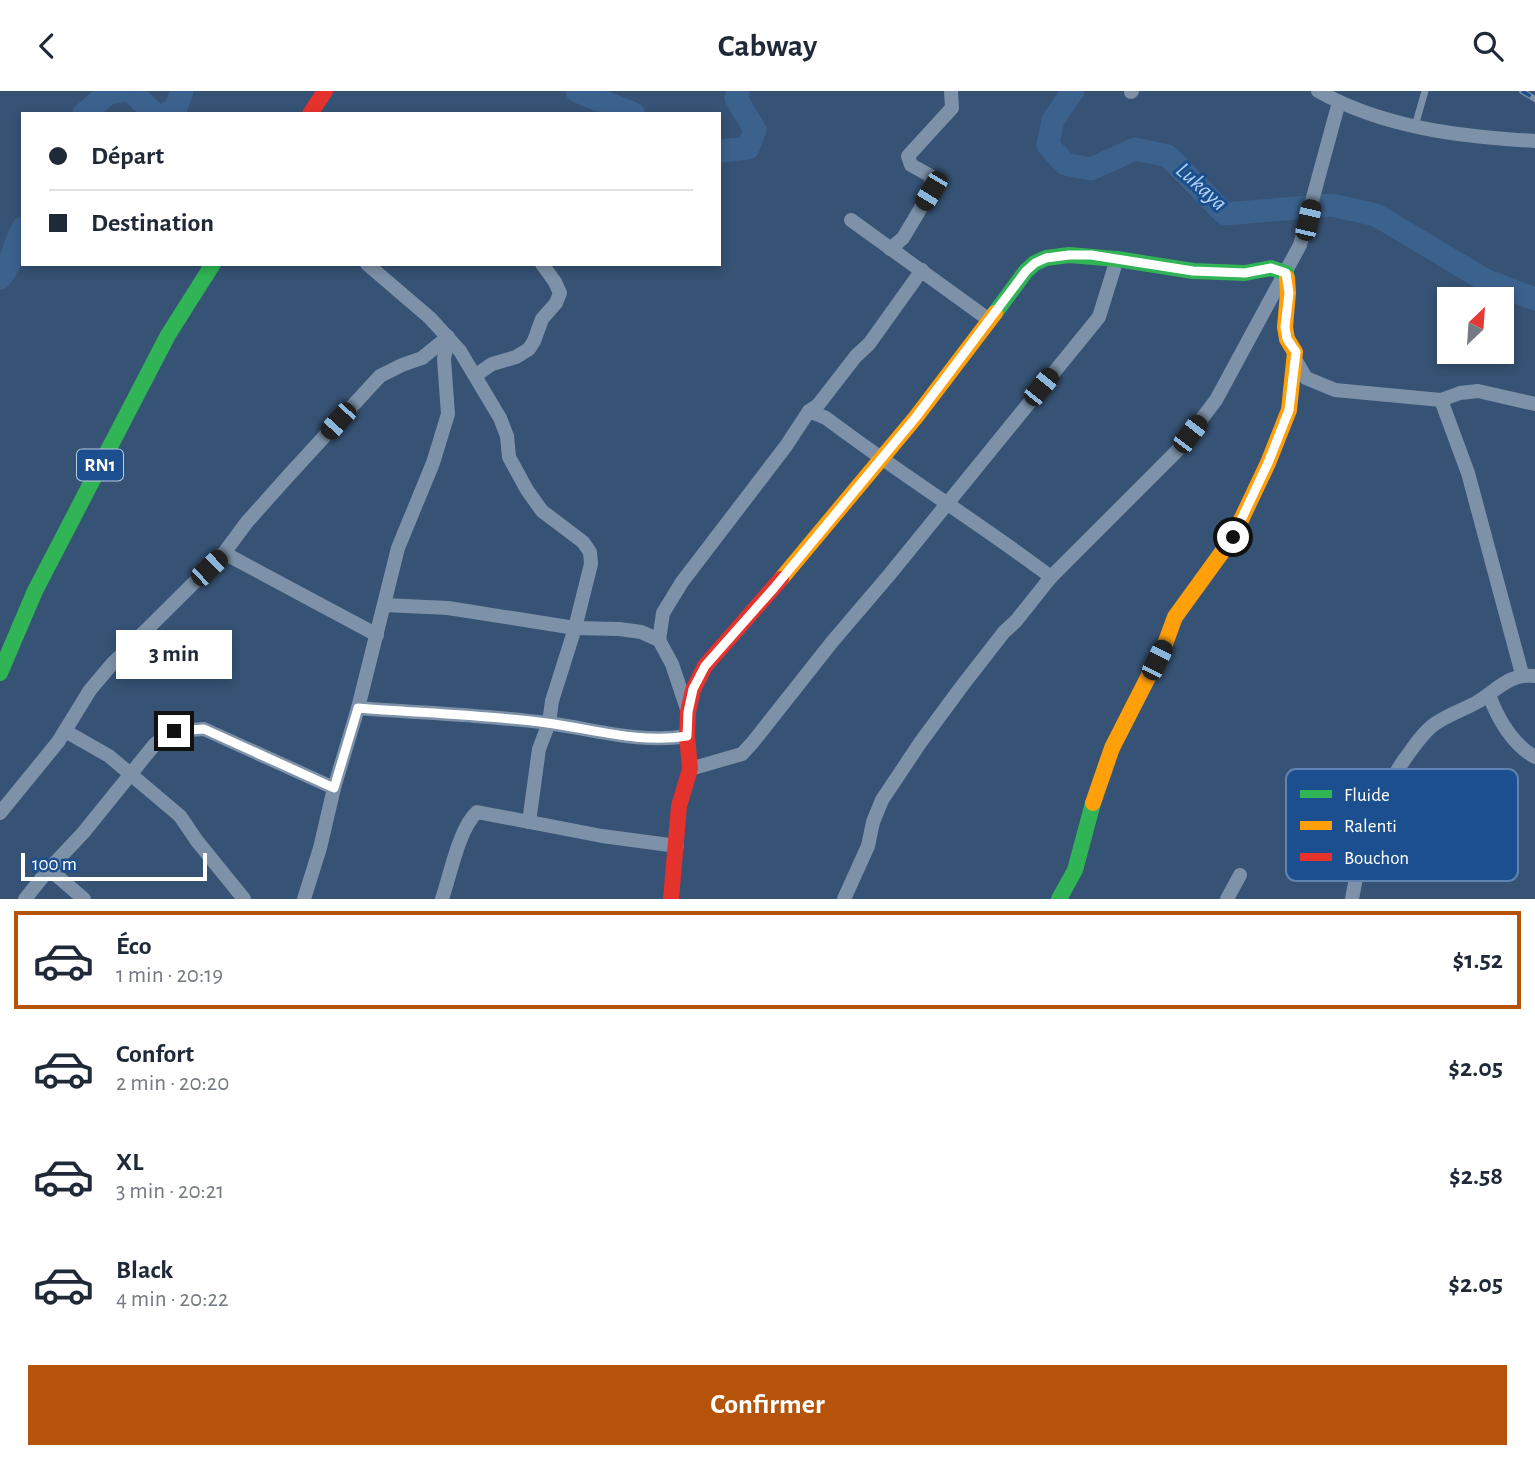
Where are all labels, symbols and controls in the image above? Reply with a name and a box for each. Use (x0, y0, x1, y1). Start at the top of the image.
icon: back (28, 27, 66, 65)
icon: search (1469, 27, 1507, 65)
text: Cabway (718, 30, 817, 62)
text: Départ (91, 143, 164, 169)
water label: Lukaya (1171, 159, 1231, 215)
car (912, 168, 951, 214)
car (1294, 197, 1323, 243)
text: Destination (91, 210, 214, 236)
north arrow (1437, 287, 1514, 364)
map controls (1437, 287, 1514, 364)
car (1020, 364, 1063, 410)
car (317, 398, 360, 444)
car (1169, 411, 1212, 457)
road number: RN1 (77, 449, 123, 481)
route start (1217, 521, 1249, 553)
car (187, 546, 232, 590)
callout: 3 min (116, 629, 232, 679)
car (1139, 637, 1176, 683)
text: 3 min (149, 643, 199, 666)
route end (158, 715, 190, 747)
legend (1286, 769, 1518, 881)
text: Fluide (1344, 786, 1390, 805)
text: Ralenti (1344, 817, 1397, 836)
text: Bouchon (1344, 849, 1409, 868)
scale bar (21, 850, 206, 882)
text: 100 m (32, 855, 77, 874)
icon: car (32, 929, 95, 992)
text: Éco (116, 933, 152, 959)
text: $1.52 (1453, 947, 1503, 973)
text: 1 min · 20:19 (116, 964, 223, 987)
icon: car (32, 1037, 95, 1100)
text: Confort (116, 1041, 194, 1067)
text: $2.05 (1448, 1055, 1503, 1081)
text: 2 min · 20:20 (116, 1072, 229, 1095)
icon: car (32, 1145, 95, 1208)
text: XL (116, 1149, 143, 1175)
text: $2.58 (1449, 1163, 1503, 1189)
text: 3 min · 20:21 (116, 1180, 224, 1203)
icon: car (32, 1253, 95, 1316)
text: Black (116, 1257, 173, 1283)
text: $2.05 (1448, 1271, 1503, 1297)
text: 4 min · 20:22 (116, 1288, 228, 1311)
button: Confirmer (28, 1365, 1507, 1445)

